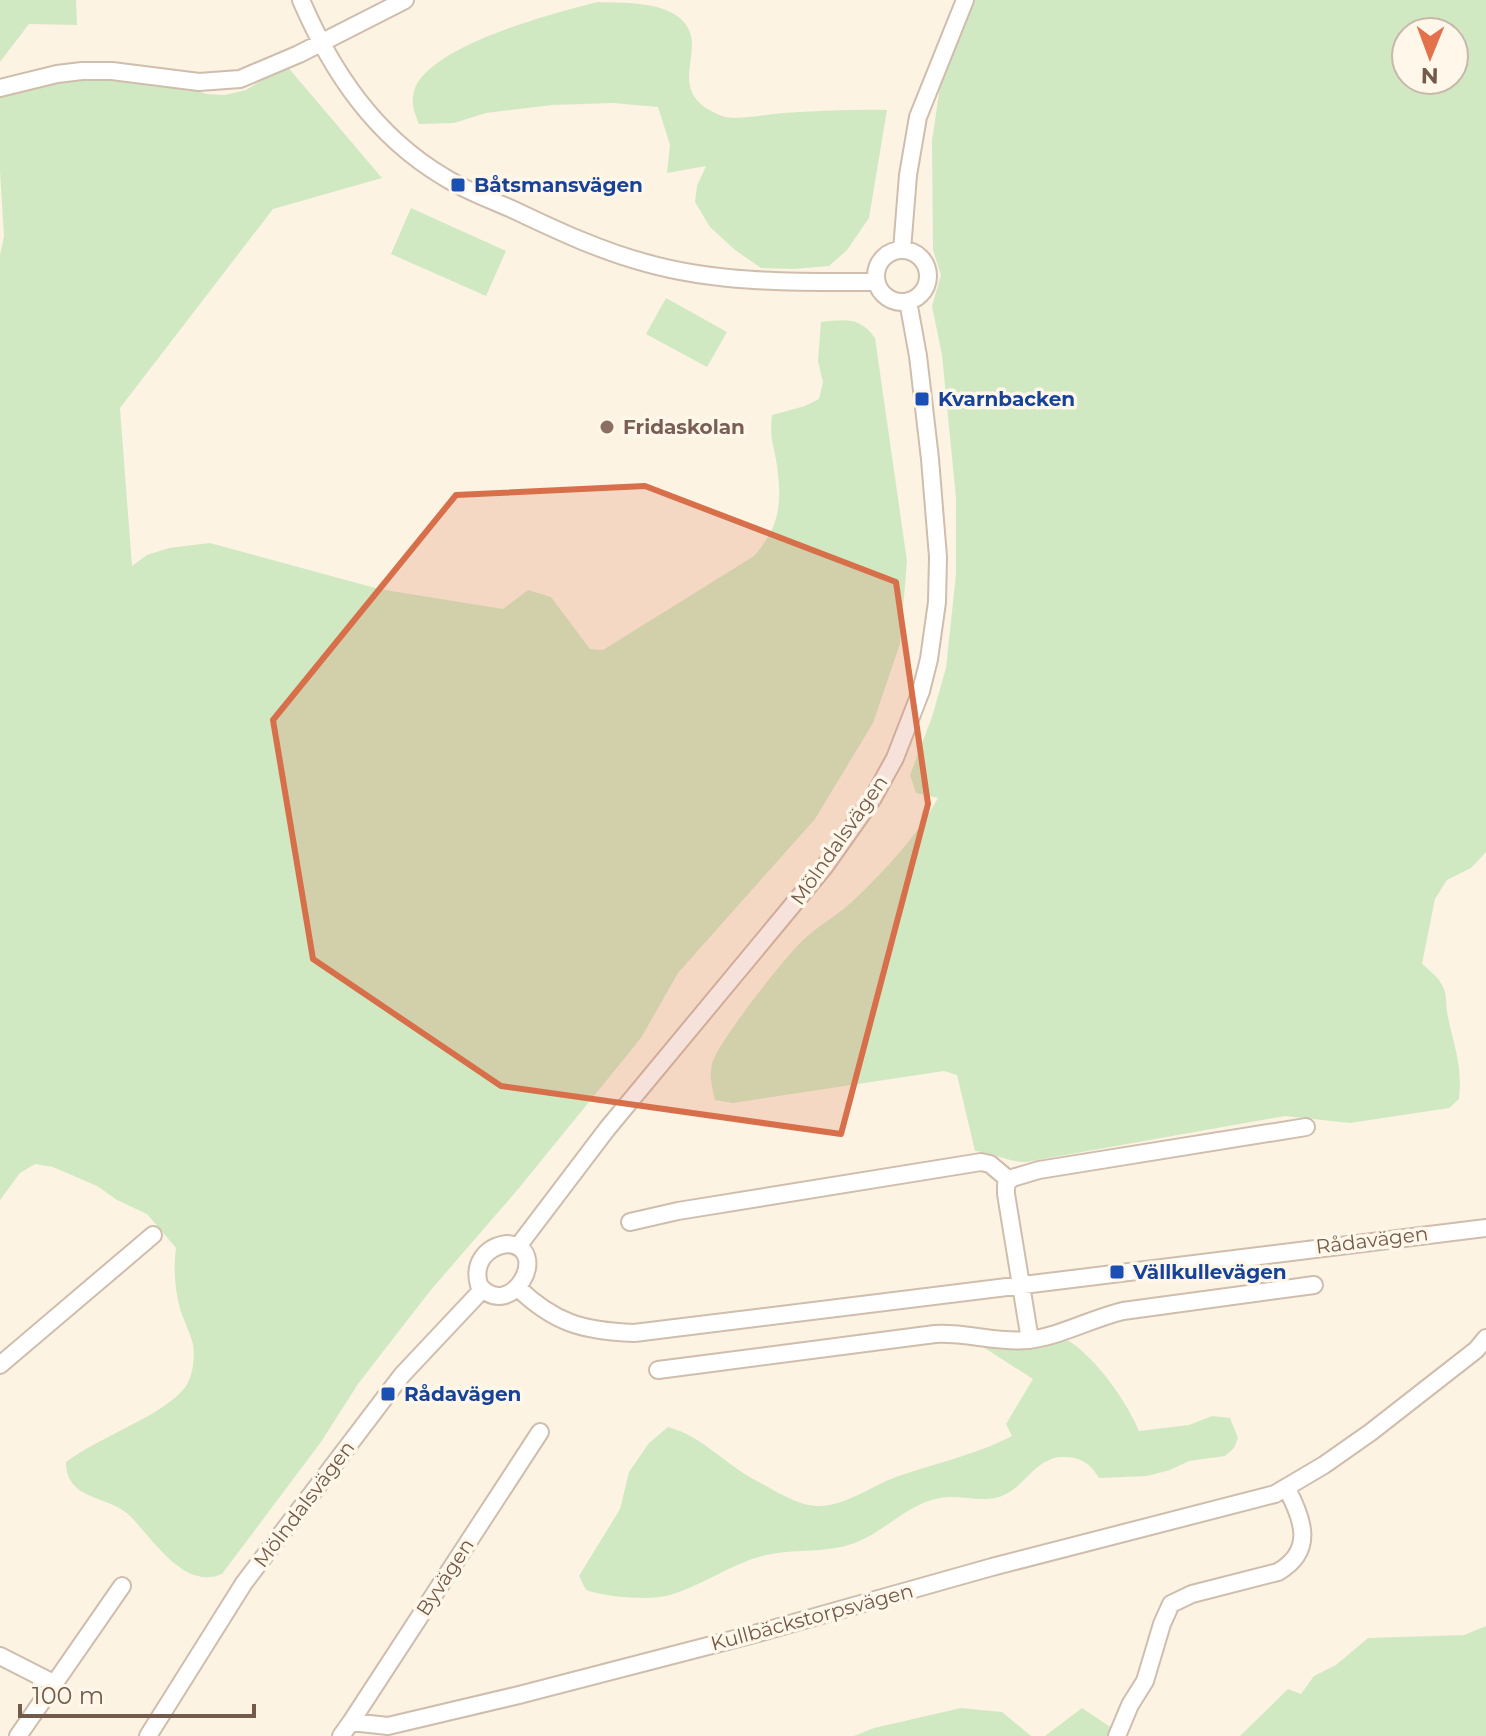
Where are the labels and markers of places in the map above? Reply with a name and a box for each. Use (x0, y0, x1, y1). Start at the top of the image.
place label: Båtsmansvägen (474, 173, 643, 197)
marker: Båtsmansvägen (449, 176, 467, 194)
place label: Kvarnbacken (938, 387, 1075, 411)
marker: Kvarnbacken (913, 390, 931, 408)
place label: Fridaskolan (623, 415, 745, 439)
marker: Fridaskolan (598, 418, 616, 436)
place label: Vällkullevägen (1132, 1260, 1287, 1284)
marker: Vällkullevägen (1108, 1263, 1126, 1281)
place label: Rådavägen (404, 1382, 521, 1406)
marker: Rådavägen (379, 1385, 397, 1403)

